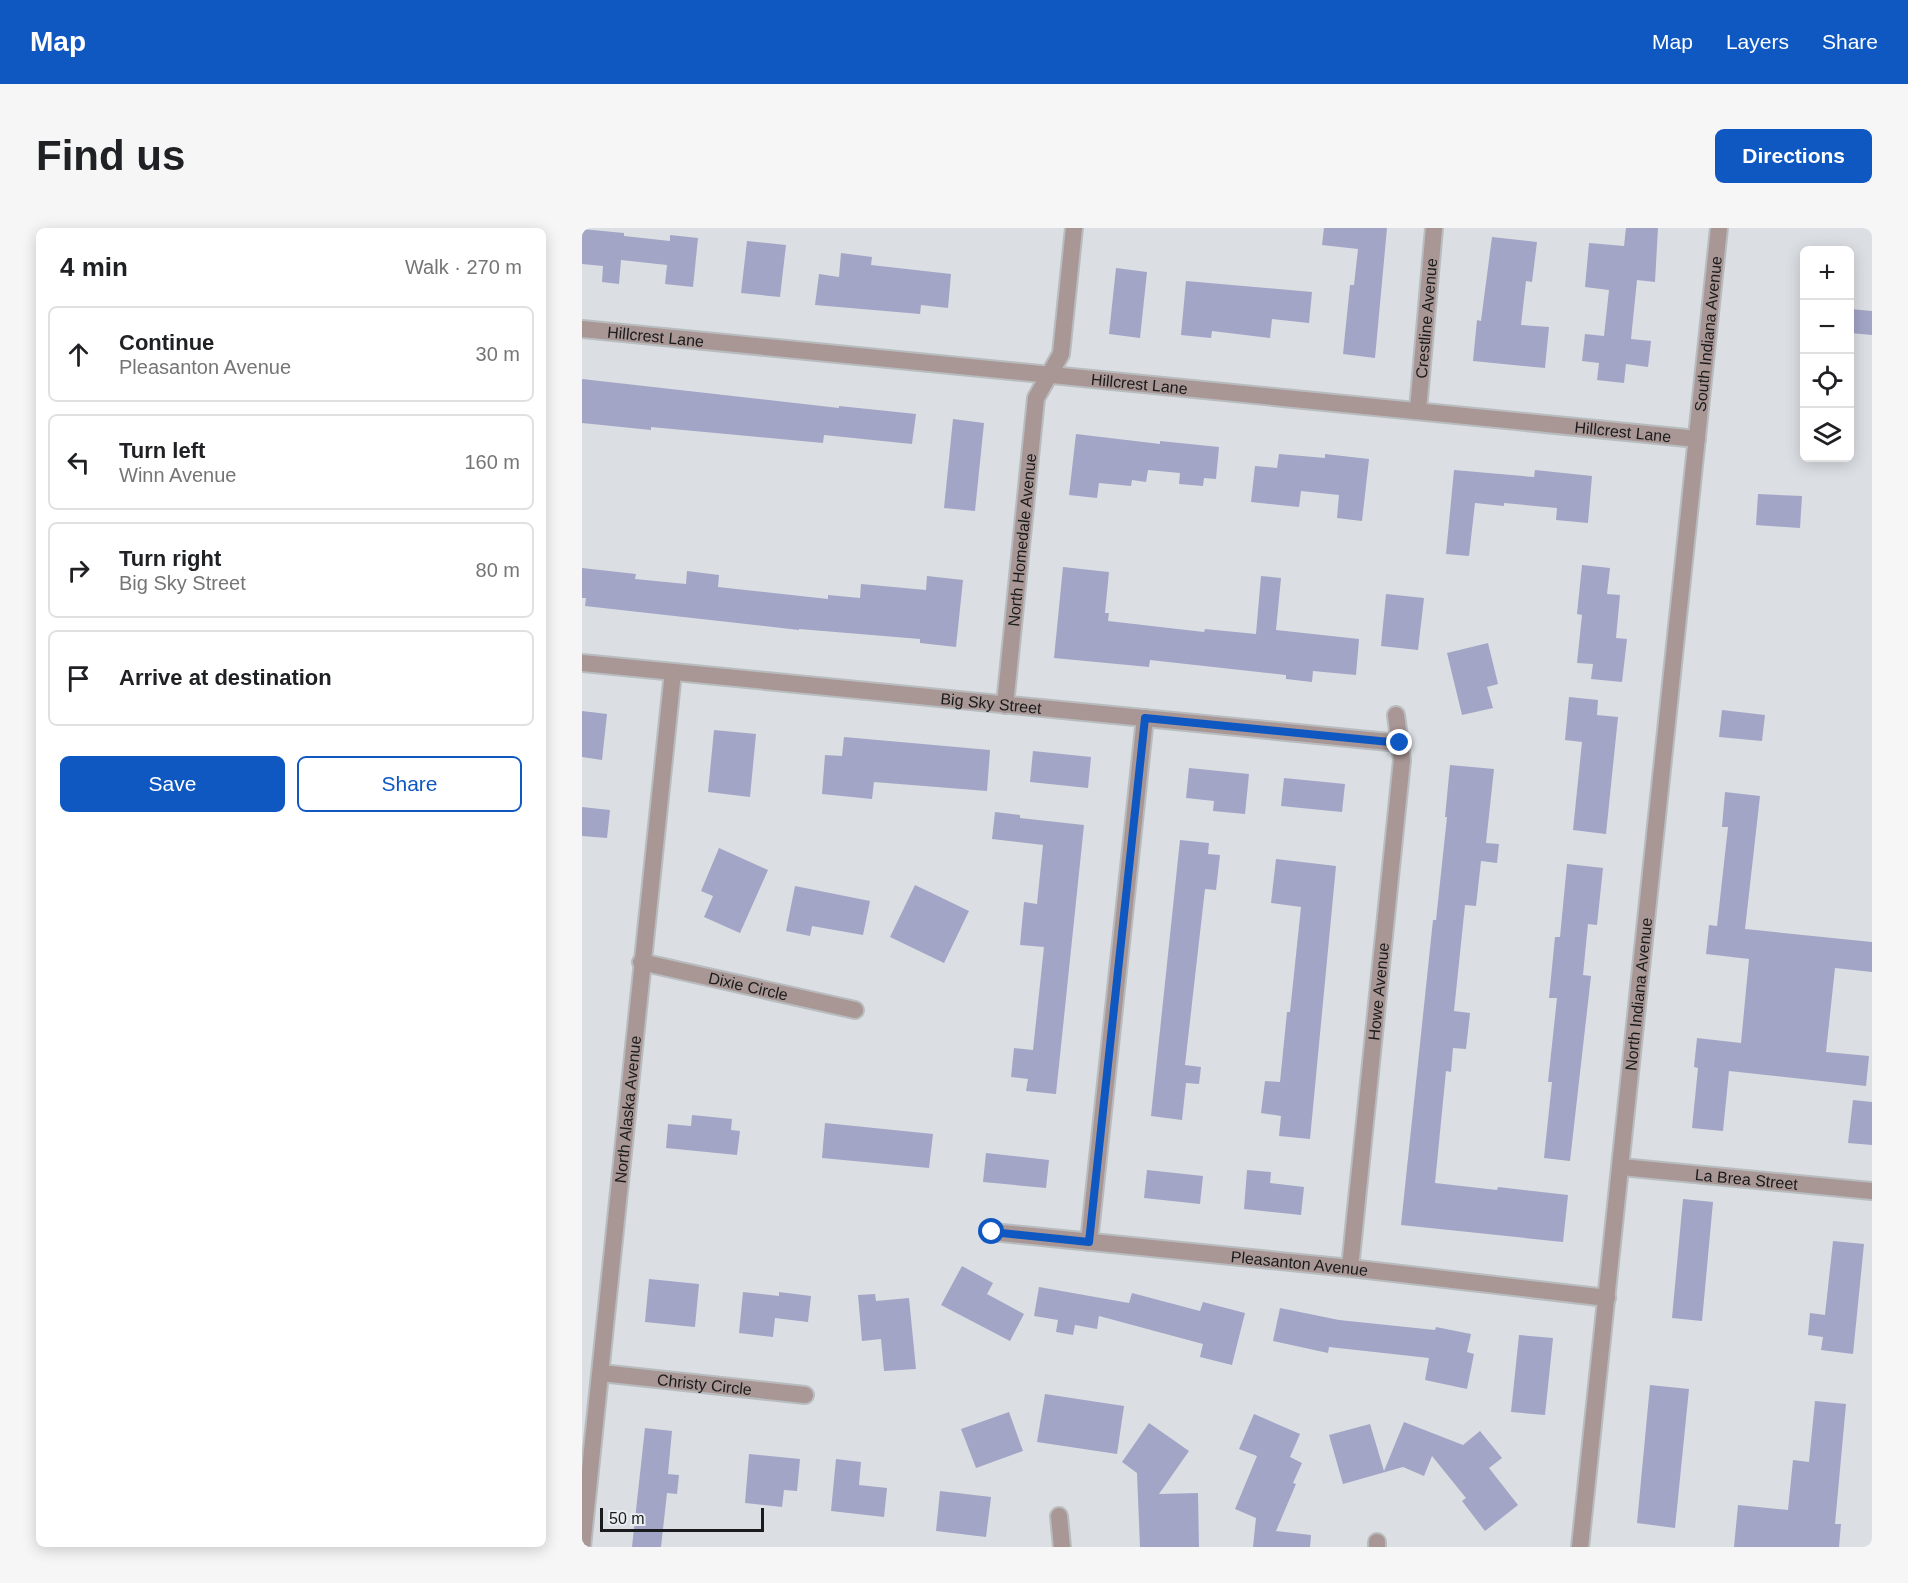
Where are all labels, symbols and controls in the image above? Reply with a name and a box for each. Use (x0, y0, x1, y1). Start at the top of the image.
text: Map (30, 26, 86, 57)
text: Map (1652, 30, 1693, 53)
text: Layers (1726, 30, 1789, 53)
text: Share (1822, 30, 1878, 53)
button: Directions (1715, 129, 1872, 183)
text: Find us (36, 132, 185, 179)
map controls (1800, 246, 1854, 462)
button: + (1800, 246, 1854, 300)
text: 4 min (60, 252, 128, 282)
street label: South Indiana Avenue (1691, 255, 1725, 412)
text: Walk · 270 m (405, 256, 522, 278)
street label: Crestline Avenue (1412, 257, 1440, 379)
button: − (1800, 300, 1854, 354)
street label: Hillcrest Lane (607, 323, 705, 350)
text: Continue (119, 330, 214, 355)
icon: ahead (62, 338, 95, 371)
text: 30 m (476, 343, 520, 365)
button: locate (1800, 354, 1854, 408)
text: Pleasanton Avenue (119, 356, 291, 378)
street label: Hillcrest Lane (1090, 370, 1189, 397)
button: layers (1800, 408, 1854, 462)
street label: Hillcrest Lane (1574, 418, 1672, 445)
text: Turn left (119, 438, 205, 463)
icon: left (62, 446, 95, 479)
text: 160 m (464, 451, 520, 473)
street label: North Homedale Avenue (1004, 452, 1039, 627)
text: Winn Avenue (119, 464, 237, 486)
text: Turn right (119, 546, 221, 571)
icon: right (62, 554, 95, 587)
text: 80 m (476, 559, 520, 581)
text: Big Sky Street (119, 572, 246, 594)
icon: arrive (62, 662, 95, 695)
text: Arrive at destination (119, 665, 332, 690)
street label: Big Sky Street (940, 690, 1043, 717)
route end (1386, 729, 1412, 755)
button: Save (60, 756, 285, 812)
button: Share (297, 756, 522, 812)
street label: North Indiana Avenue (1622, 917, 1655, 1071)
street label: Howe Avenue (1365, 941, 1392, 1041)
street label: Dixie Circle (707, 969, 790, 1003)
street label: North Alaska Avenue (611, 1035, 644, 1184)
street label: La Brea Street (1694, 1166, 1799, 1192)
route start (978, 1218, 1004, 1244)
street label: Pleasanton Avenue (1230, 1248, 1369, 1279)
street label: Christy Circle (656, 1371, 753, 1398)
scale bar (600, 1505, 764, 1532)
text: 50 m (609, 1510, 645, 1527)

